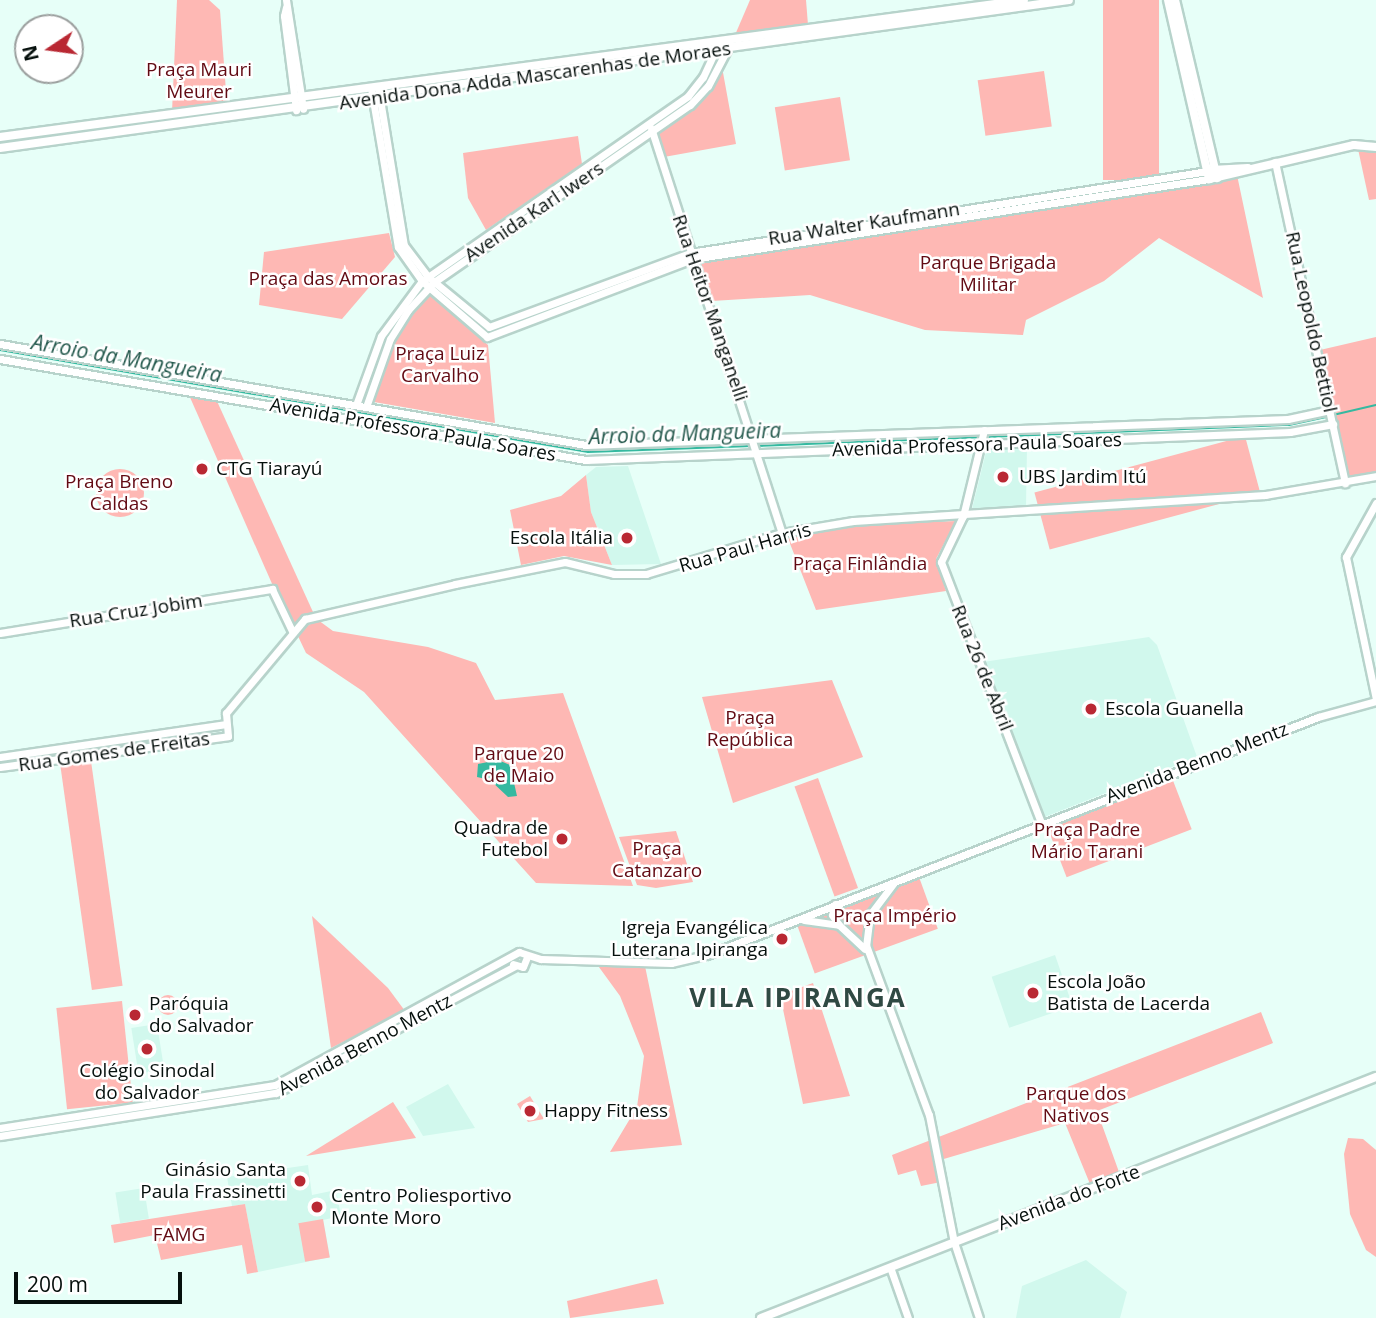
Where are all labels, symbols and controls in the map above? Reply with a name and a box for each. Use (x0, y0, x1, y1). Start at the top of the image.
north arrow (14, 14, 84, 84)
street label: Avenida Dona Adda Mascarenhas de Moraes (338, 37, 732, 115)
text: N (16, 43, 45, 64)
park label: Praça Mauri Meurer (146, 59, 252, 103)
street label: Avenida Karl Iwers (460, 157, 608, 267)
street label: Rua Walter Kaufmann (767, 198, 961, 250)
street label: Rua Heitor Manganelli (667, 212, 753, 404)
street label: Rua Leopoldo Bettiol (1281, 230, 1341, 414)
park label: Parque Brigada Militar (920, 252, 1056, 296)
park label: Praça das Amoras (249, 268, 407, 290)
water label: Arroio da Mangueira (30, 329, 224, 387)
park label: Praça Luiz Carvalho (395, 343, 485, 387)
street label: Avenida Professora Paula Soares (268, 394, 558, 466)
water label: Arroio da Mangueira (588, 417, 782, 449)
street label: Avenida Professora Paula Soares (832, 429, 1122, 461)
place label: CTG Tiarayú (216, 458, 322, 480)
marker: CTG Tiarayú (194, 461, 210, 477)
place label: UBS Jardim Itú (1019, 466, 1147, 488)
marker: UBS Jardim Itú (993, 467, 1013, 487)
park label: Praça Breno Caldas (65, 471, 173, 515)
street label: Rua Paul Harris (676, 518, 814, 578)
place label: Escola Itália (510, 527, 613, 549)
marker: Escola Itália (619, 530, 635, 546)
park label: Praça Finlândia (793, 553, 927, 575)
street label: Rua Cruz Jobim (68, 589, 204, 633)
street label: Rua 26 de Abril (946, 602, 1018, 734)
place label: Escola Guanella (1105, 698, 1244, 720)
marker: Escola Guanella (1083, 701, 1099, 717)
park label: Praça República (707, 707, 793, 751)
street label: Avenida Benno Mentz (1103, 718, 1291, 808)
street label: Rua Gomes de Freitas (17, 727, 211, 777)
park label: Parque 20 de Maio (474, 743, 564, 787)
place label: Quadra de Futebol (454, 817, 548, 861)
park label: Praça Padre Mário Tarani (1031, 819, 1143, 863)
marker: Quadra de Futebol (554, 831, 570, 847)
park label: Praça Catanzaro (612, 838, 702, 882)
park label: Praça Império (833, 905, 957, 927)
place label: Igreja Evangélica Luterana Ipiranga (611, 917, 768, 961)
marker: Igreja Evangélica Luterana Ipiranga (774, 931, 790, 947)
place label: Escola João Batista de Lacerda (1047, 971, 1210, 1015)
district label: VILA IPIRANGA (691, 982, 905, 1014)
marker: Escola João Batista de Lacerda (1025, 985, 1041, 1001)
street label: Avenida Benno Mentz (274, 990, 456, 1100)
place label: Paróquia do Salvador (149, 993, 254, 1037)
marker: Paróquia do Salvador (127, 1007, 143, 1023)
marker: Colégio Sinodal do Salvador (139, 1041, 155, 1057)
place label: Colégio Sinodal do Salvador (79, 1060, 215, 1104)
park label: Parque dos Nativos (1026, 1083, 1126, 1127)
place label: Happy Fitness (544, 1100, 668, 1122)
marker: Happy Fitness (522, 1103, 538, 1119)
place label: Ginásio Santa Paula Frassinetti (140, 1159, 286, 1203)
street label: Avenida do Forte (995, 1160, 1143, 1236)
marker: Ginásio Santa Paula Frassinetti (292, 1173, 308, 1189)
place label: Centro Poliesportivo Monte Moro (331, 1185, 512, 1229)
marker: Centro Poliesportivo Monte Moro (309, 1199, 325, 1215)
park label: FAMG (153, 1224, 205, 1246)
scale bar (18, 1258, 186, 1302)
text: 200 m (27, 1270, 88, 1298)

